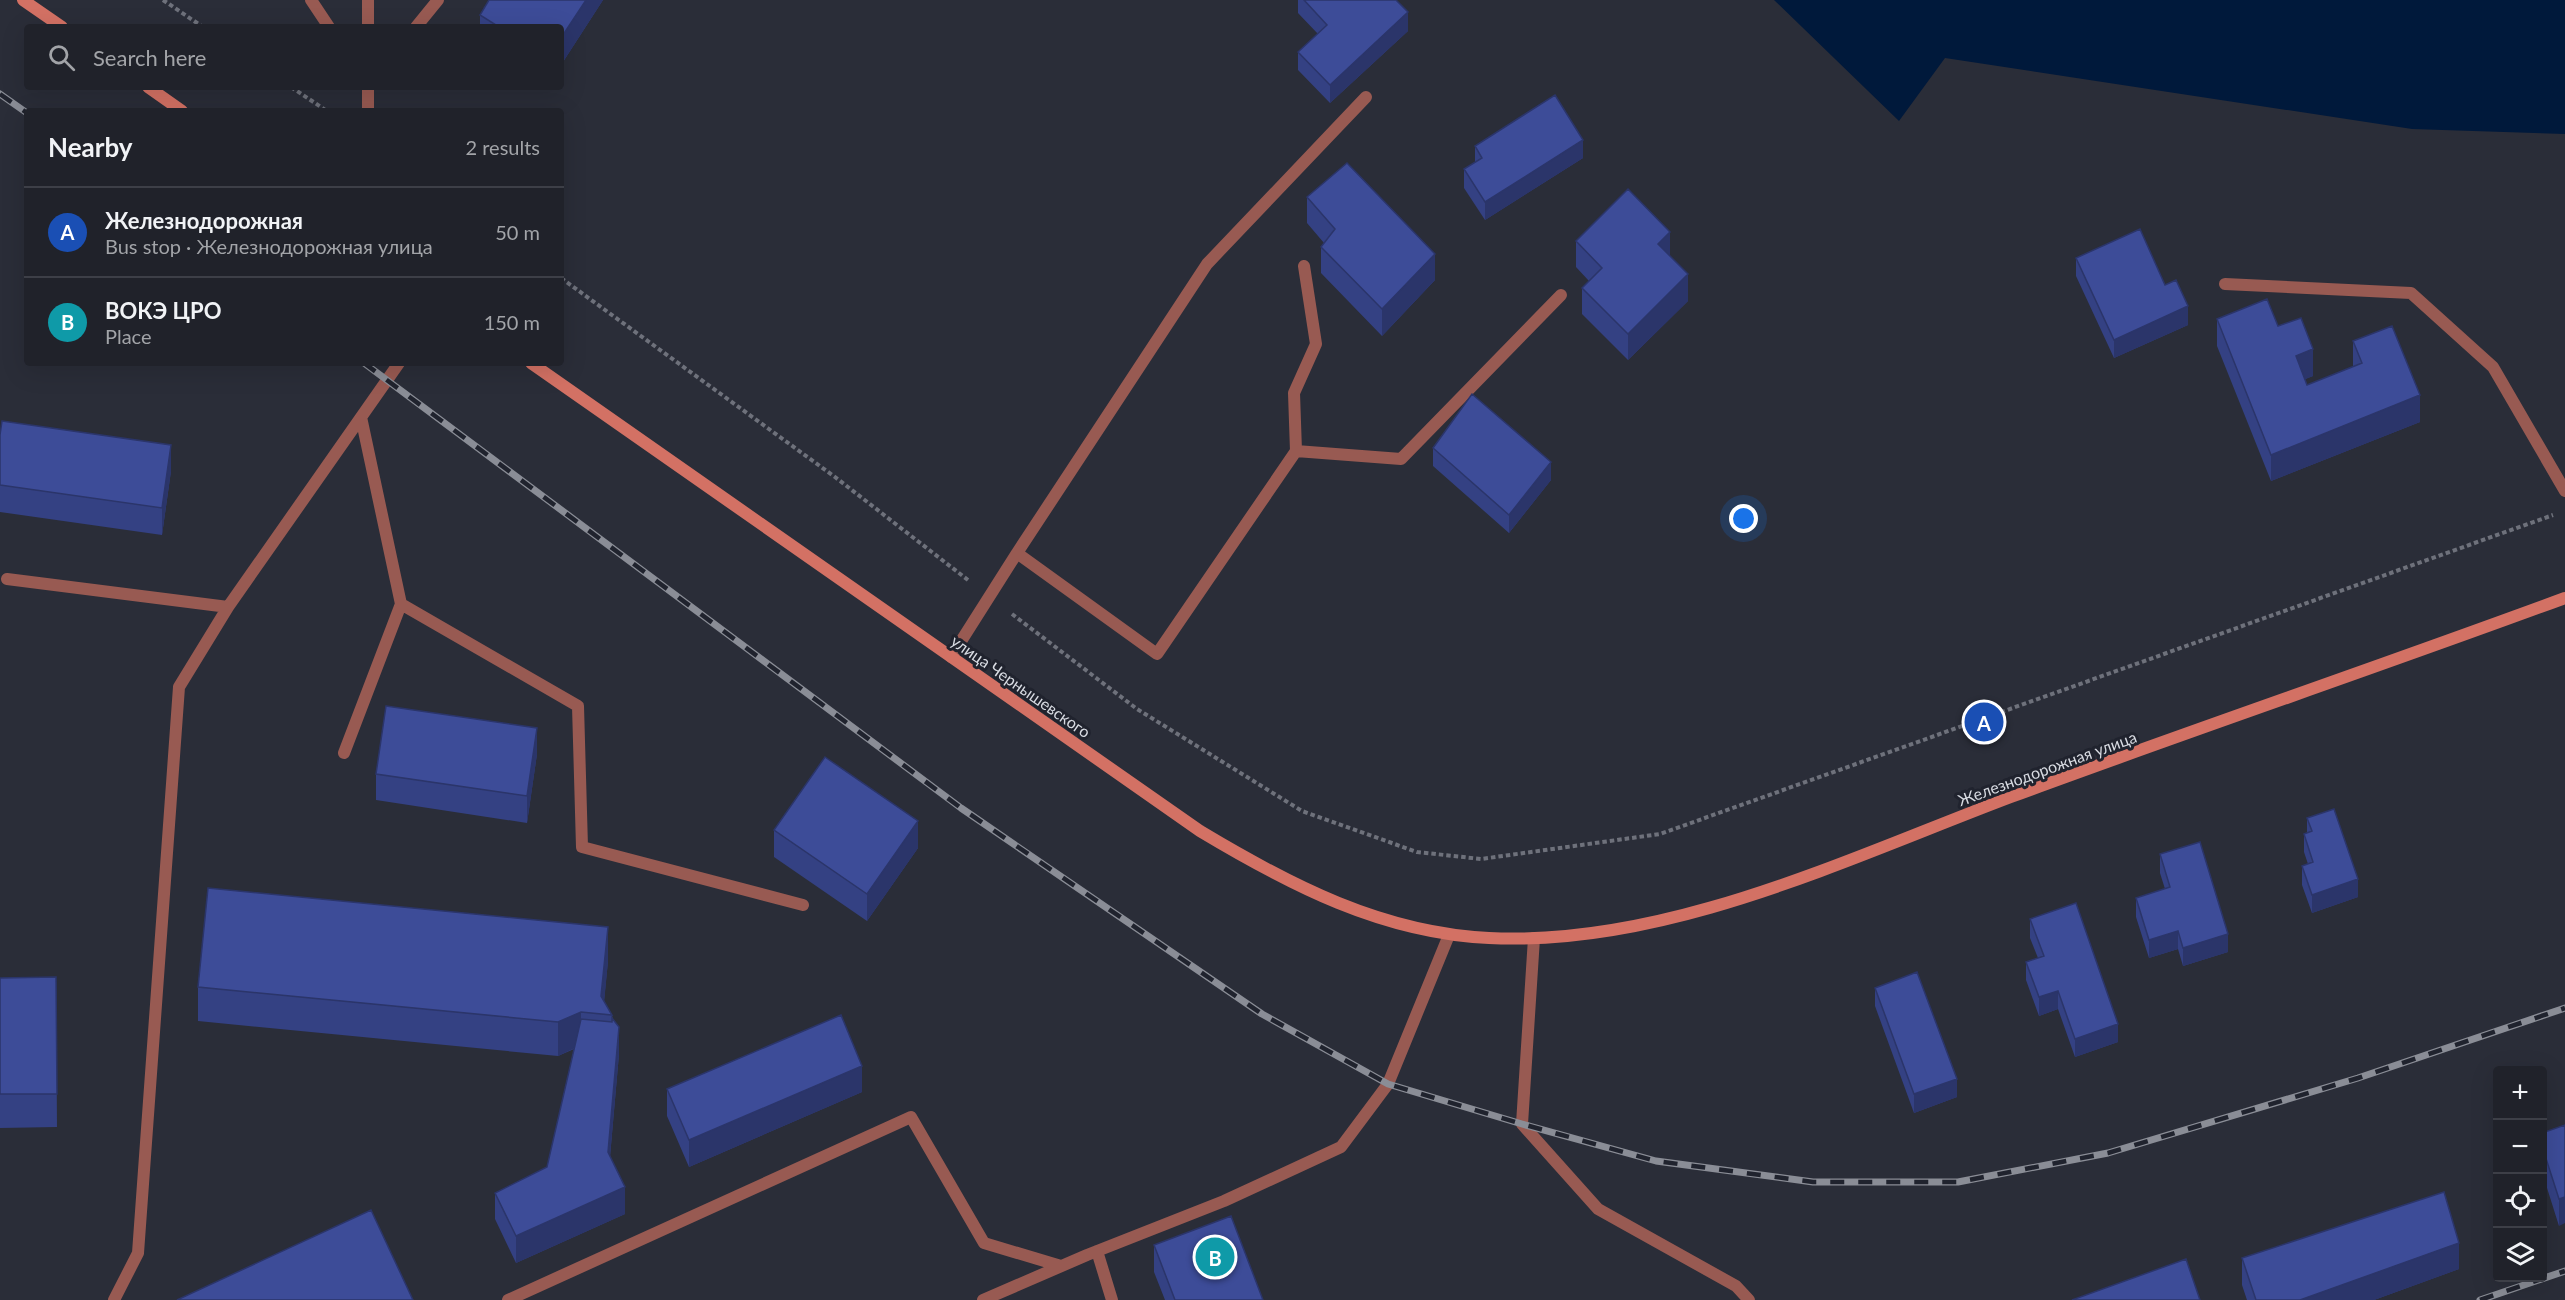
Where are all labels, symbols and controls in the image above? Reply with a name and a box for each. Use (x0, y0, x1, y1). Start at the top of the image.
search box (24, 24, 564, 90)
icon: search (45, 41, 78, 74)
text: Search here (93, 44, 206, 71)
text: Nearby (48, 131, 133, 163)
text: 2 results (465, 135, 540, 159)
text: Железнодорожная (105, 207, 303, 234)
text: A (61, 220, 74, 244)
text: 50 m (495, 220, 540, 244)
text: Bus stop · Железнодорожная улица (105, 234, 433, 258)
text: ВОКЭ ЦРО (105, 297, 222, 324)
text: B (61, 310, 74, 334)
text: 150 m (484, 310, 540, 334)
text: Place (105, 324, 152, 348)
your location (1729, 504, 1758, 533)
street label: улица Чернышевского (948, 631, 1094, 741)
pin: A (1964, 700, 2004, 744)
street label: Железнодорожная улица (1955, 727, 2139, 809)
map controls (2493, 1066, 2547, 1282)
button: + (2493, 1066, 2547, 1120)
button: − (2493, 1120, 2547, 1174)
button: locate (2493, 1174, 2547, 1228)
button: layers (2493, 1228, 2547, 1282)
pin: B (1196, 1234, 1234, 1280)

